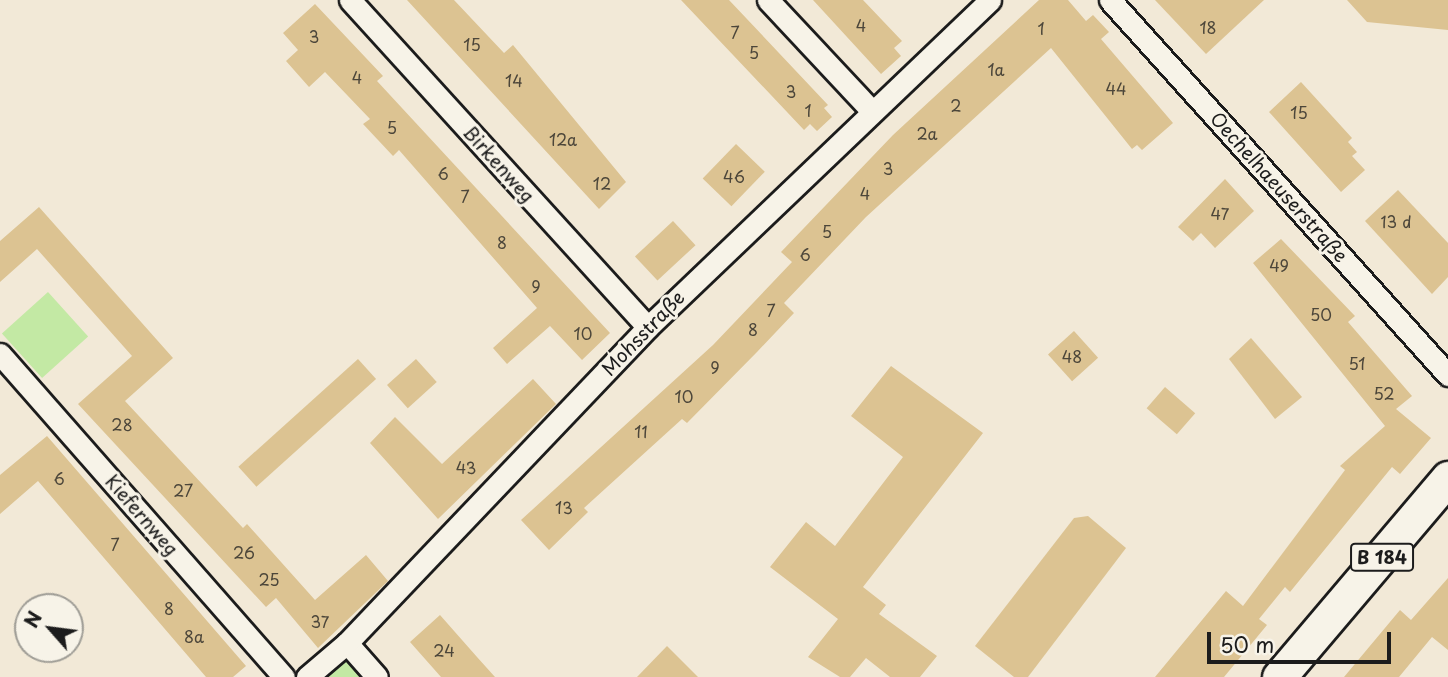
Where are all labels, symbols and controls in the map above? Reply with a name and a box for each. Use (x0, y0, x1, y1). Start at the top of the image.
house number: 4 (856, 15, 866, 35)
house number: 18 (1199, 17, 1217, 37)
house number: 1 (1037, 18, 1045, 38)
house number: 7 (730, 22, 740, 42)
house number: 3 (309, 26, 319, 46)
house number: 15 (463, 34, 481, 54)
house number: 5 (749, 42, 759, 62)
house number: 1a (987, 59, 1005, 79)
house number: 4 (352, 67, 362, 87)
house number: 14 (505, 70, 523, 90)
house number: 44 (1105, 78, 1127, 98)
house number: 3 (786, 81, 796, 101)
house number: 2 (950, 95, 962, 115)
house number: 1 (804, 100, 812, 120)
house number: 15 (1290, 102, 1308, 122)
street label: Oechelhaeuserstraße (1205, 107, 1353, 267)
house number: 5 (387, 117, 397, 137)
street label: Birkenweg (459, 121, 539, 207)
house number: 2a (917, 123, 937, 143)
house number: 12a (549, 129, 577, 149)
house number: 3 (883, 158, 893, 178)
house number: 6 (437, 163, 449, 183)
house number: 46 (723, 166, 745, 186)
house number: 12 (593, 173, 611, 193)
house number: 4 (860, 183, 870, 203)
house number: 7 (460, 186, 470, 206)
house number: 47 (1211, 203, 1229, 223)
house number: 13 d (1380, 211, 1412, 231)
house number: 5 (822, 221, 832, 241)
house number: 8 (497, 232, 507, 252)
house number: 6 (799, 244, 811, 264)
house number: 49 (1269, 255, 1289, 275)
house number: 9 (531, 276, 541, 296)
street label: Mohsstraße (597, 286, 689, 380)
house number: 7 (766, 300, 776, 320)
house number: 50 (1310, 304, 1332, 324)
house number: 8 (748, 319, 758, 339)
house number: 10 (574, 323, 592, 343)
house number: 48 (1062, 346, 1082, 366)
house number: 51 (1348, 353, 1366, 373)
house number: 9 (710, 357, 720, 377)
house number: 52 (1373, 383, 1395, 403)
house number: 10 (675, 386, 693, 406)
house number: 28 (111, 414, 133, 434)
house number: 11 (634, 421, 648, 441)
house number: 43 (456, 457, 476, 477)
house number: 6 (53, 468, 65, 488)
street label: Kiefernweg (101, 470, 183, 560)
house number: 27 (173, 480, 193, 500)
house number: 13 (555, 497, 573, 517)
house number: 7 (110, 534, 120, 554)
house number: 26 (233, 542, 255, 562)
road number: B 184 (1349, 542, 1415, 572)
house number: 25 (258, 569, 280, 589)
north arrow (14, 593, 84, 663)
house number: 8 (164, 598, 174, 618)
text: N (16, 606, 48, 632)
house number: 37 (311, 611, 329, 631)
scale bar (1210, 618, 1394, 662)
house number: 8a (184, 626, 204, 646)
text: 50 m (1220, 628, 1274, 660)
house number: 24 (433, 640, 455, 660)

